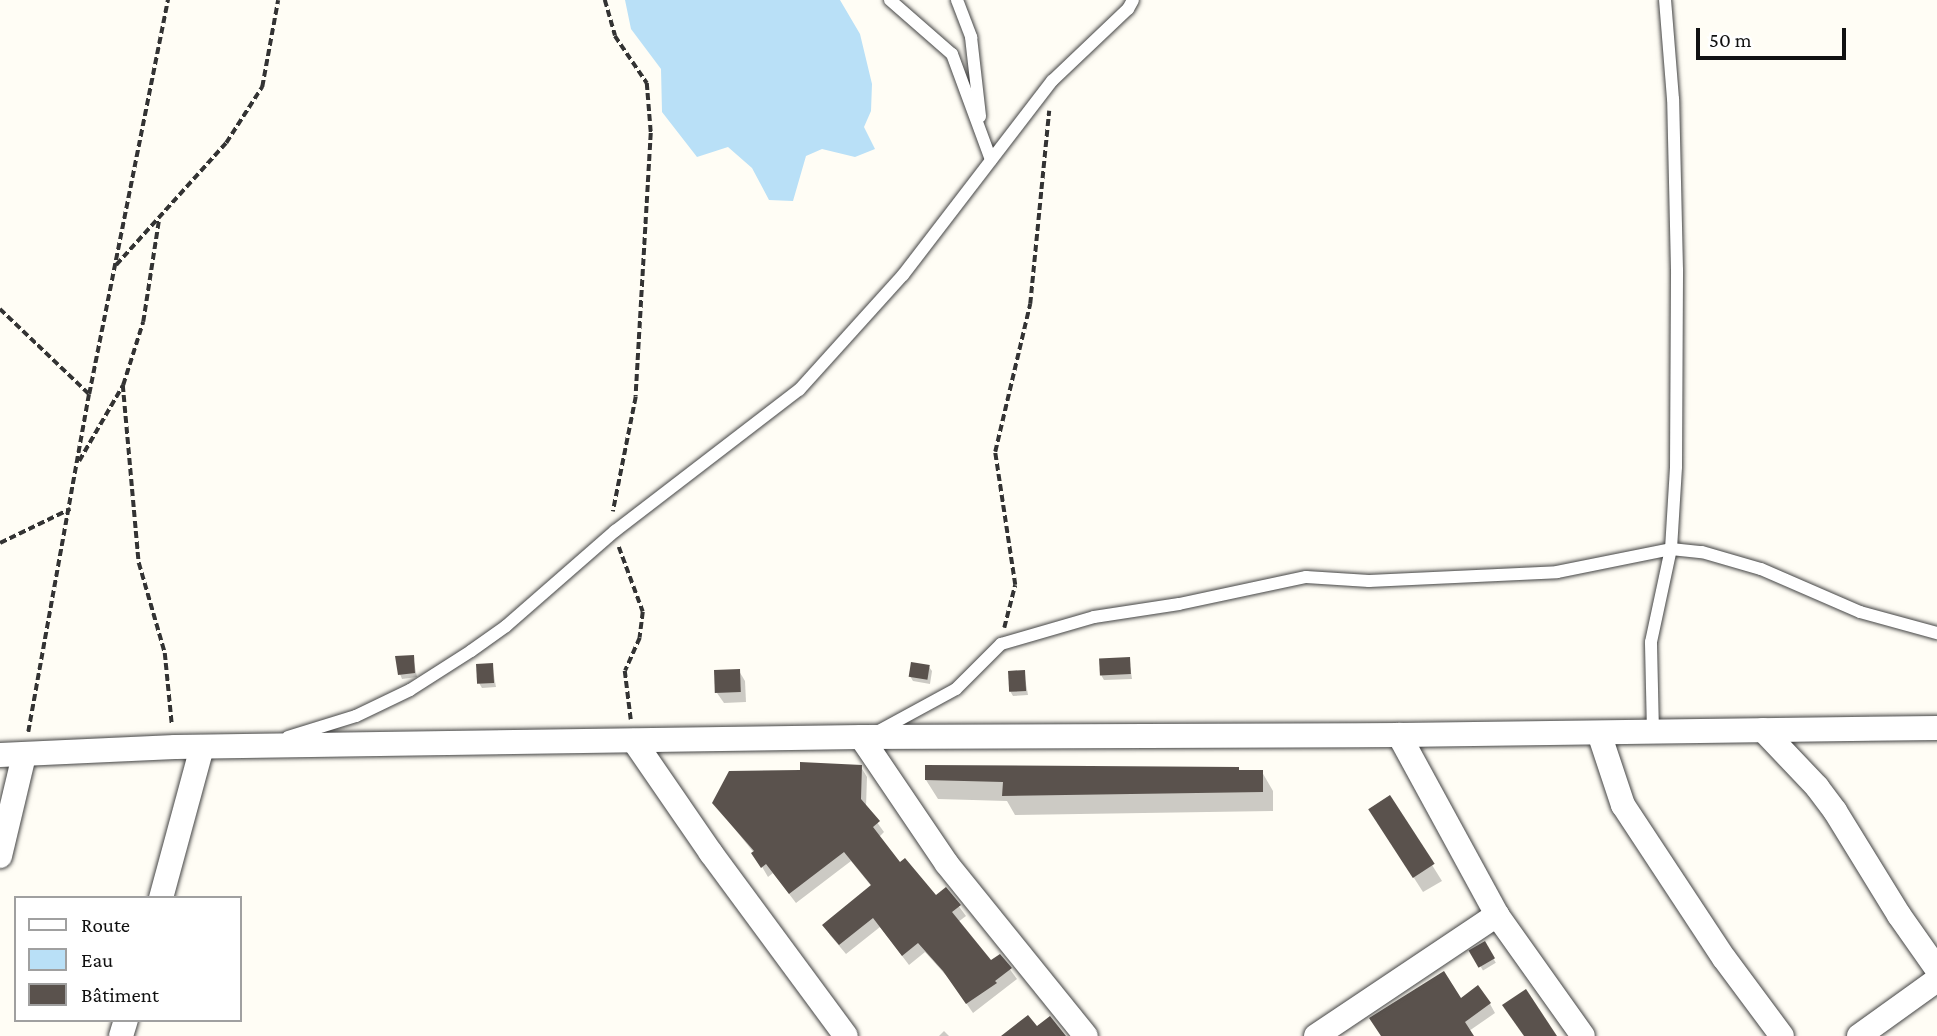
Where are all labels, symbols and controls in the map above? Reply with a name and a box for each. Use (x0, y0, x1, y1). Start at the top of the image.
scale bar (1699, 14, 1850, 58)
text: 50 m (1709, 28, 1752, 52)
legend (14, 896, 242, 1022)
text: Route (81, 913, 130, 937)
text: Eau (81, 948, 113, 972)
text: Bâtiment (81, 983, 159, 1007)

